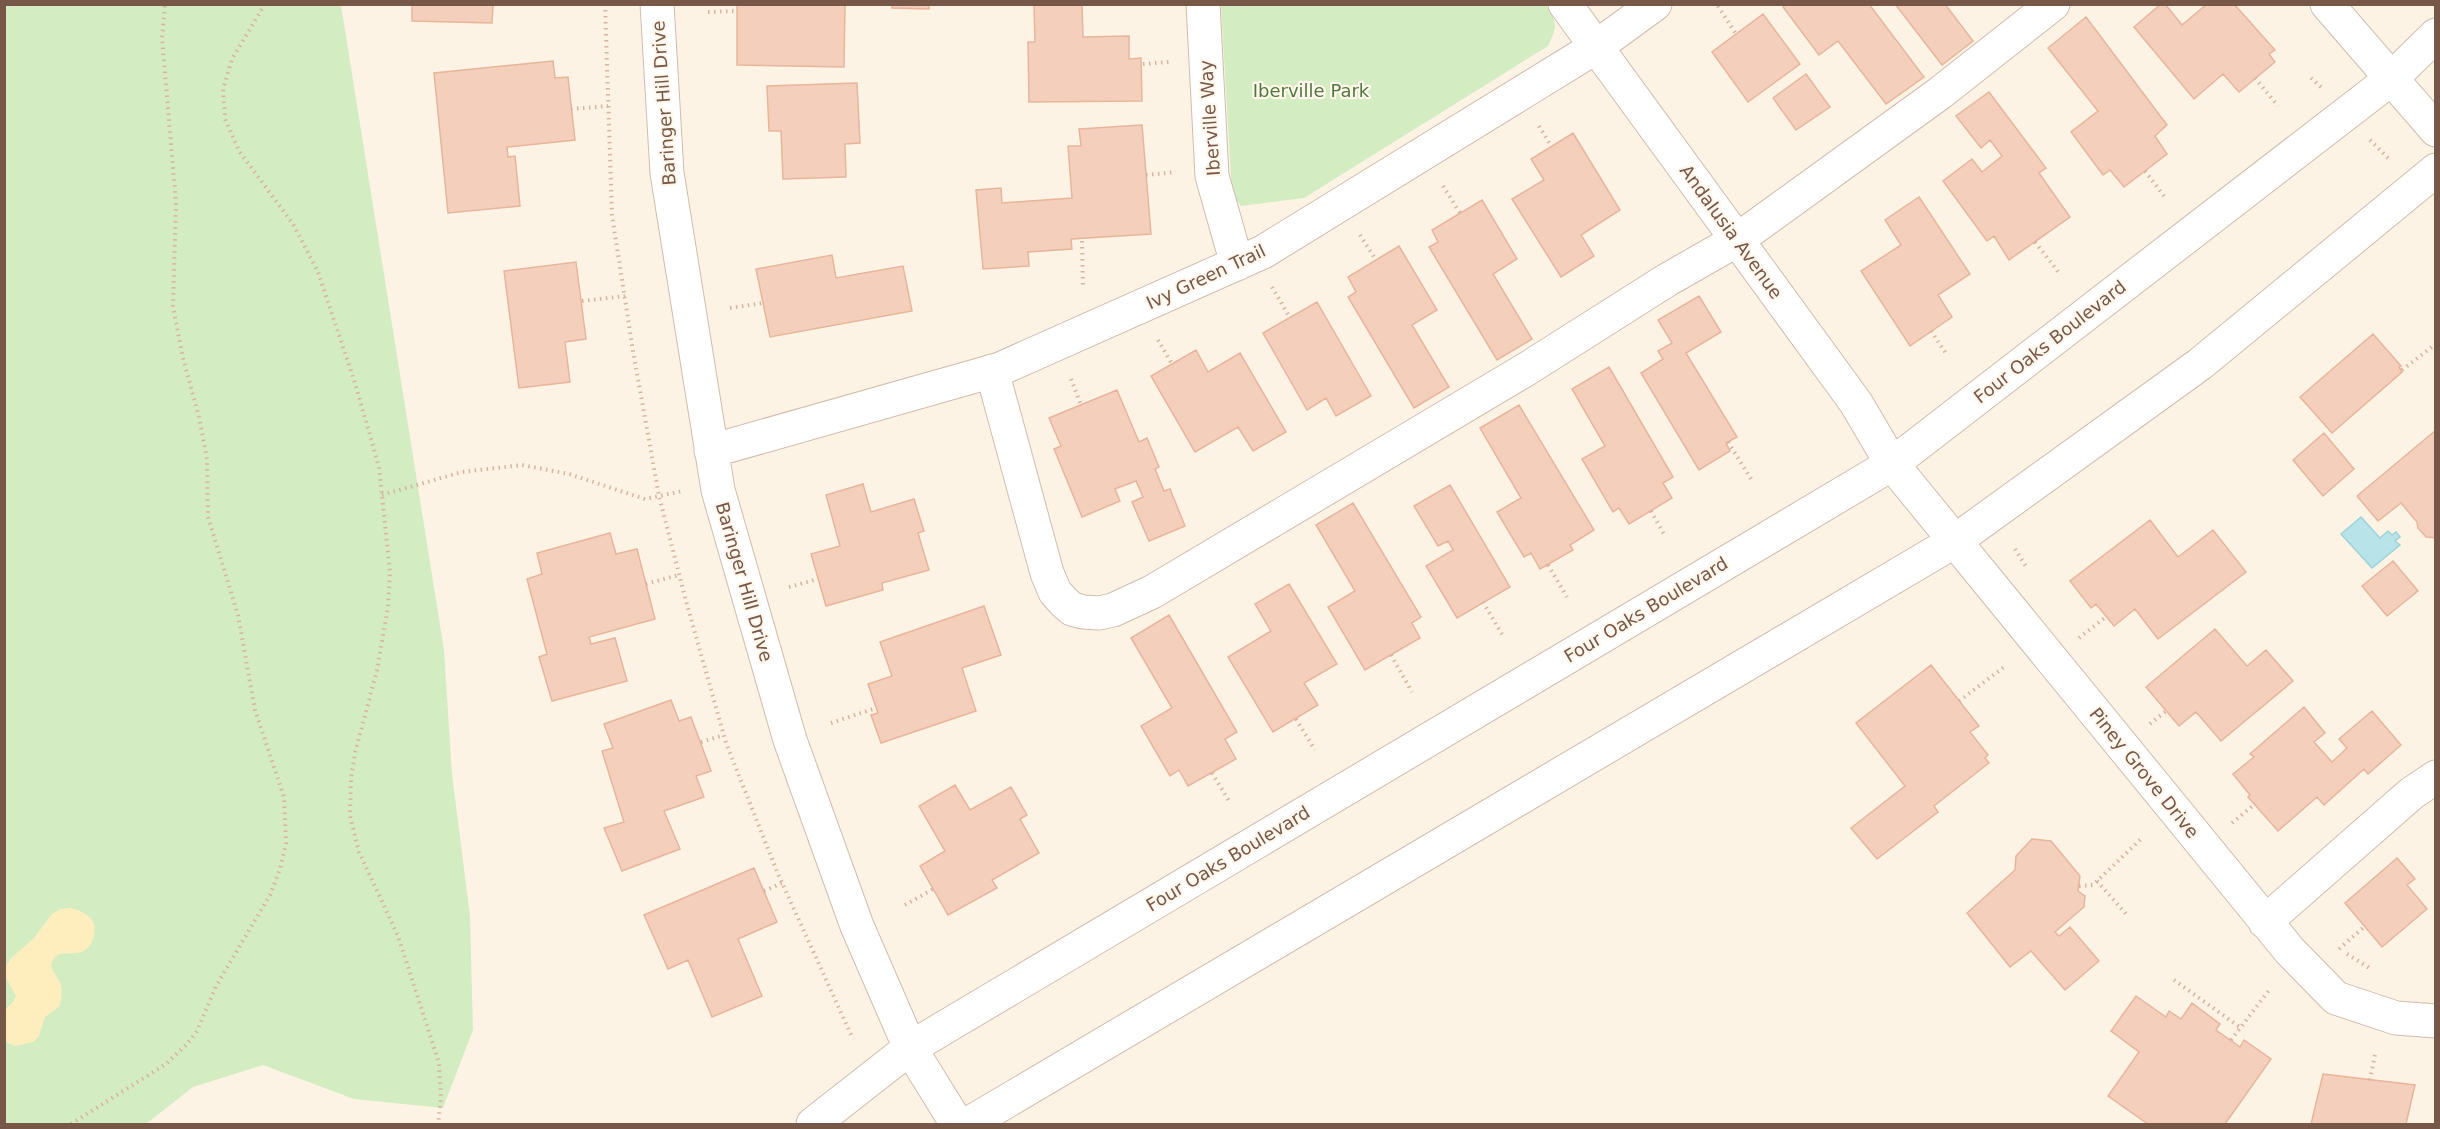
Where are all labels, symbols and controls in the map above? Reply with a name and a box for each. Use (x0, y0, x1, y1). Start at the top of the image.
street label: Baringer Hill Drive (647, 20, 680, 186)
street label: Iberville Way (1195, 59, 1224, 177)
park label: Iberville Park (1253, 80, 1370, 101)
street label: Andalusia Avenue (1676, 161, 1787, 303)
street label: Ivy Green Trail (1143, 240, 1269, 313)
street label: Four Oaks Boulevard (1970, 276, 2130, 407)
street label: Baringer Hill Drive (712, 500, 777, 664)
street label: Four Oaks Boulevard (1560, 552, 1731, 667)
street label: Piney Grove Drive (2085, 703, 2203, 842)
street label: Four Oaks Boulevard (1142, 801, 1313, 916)

